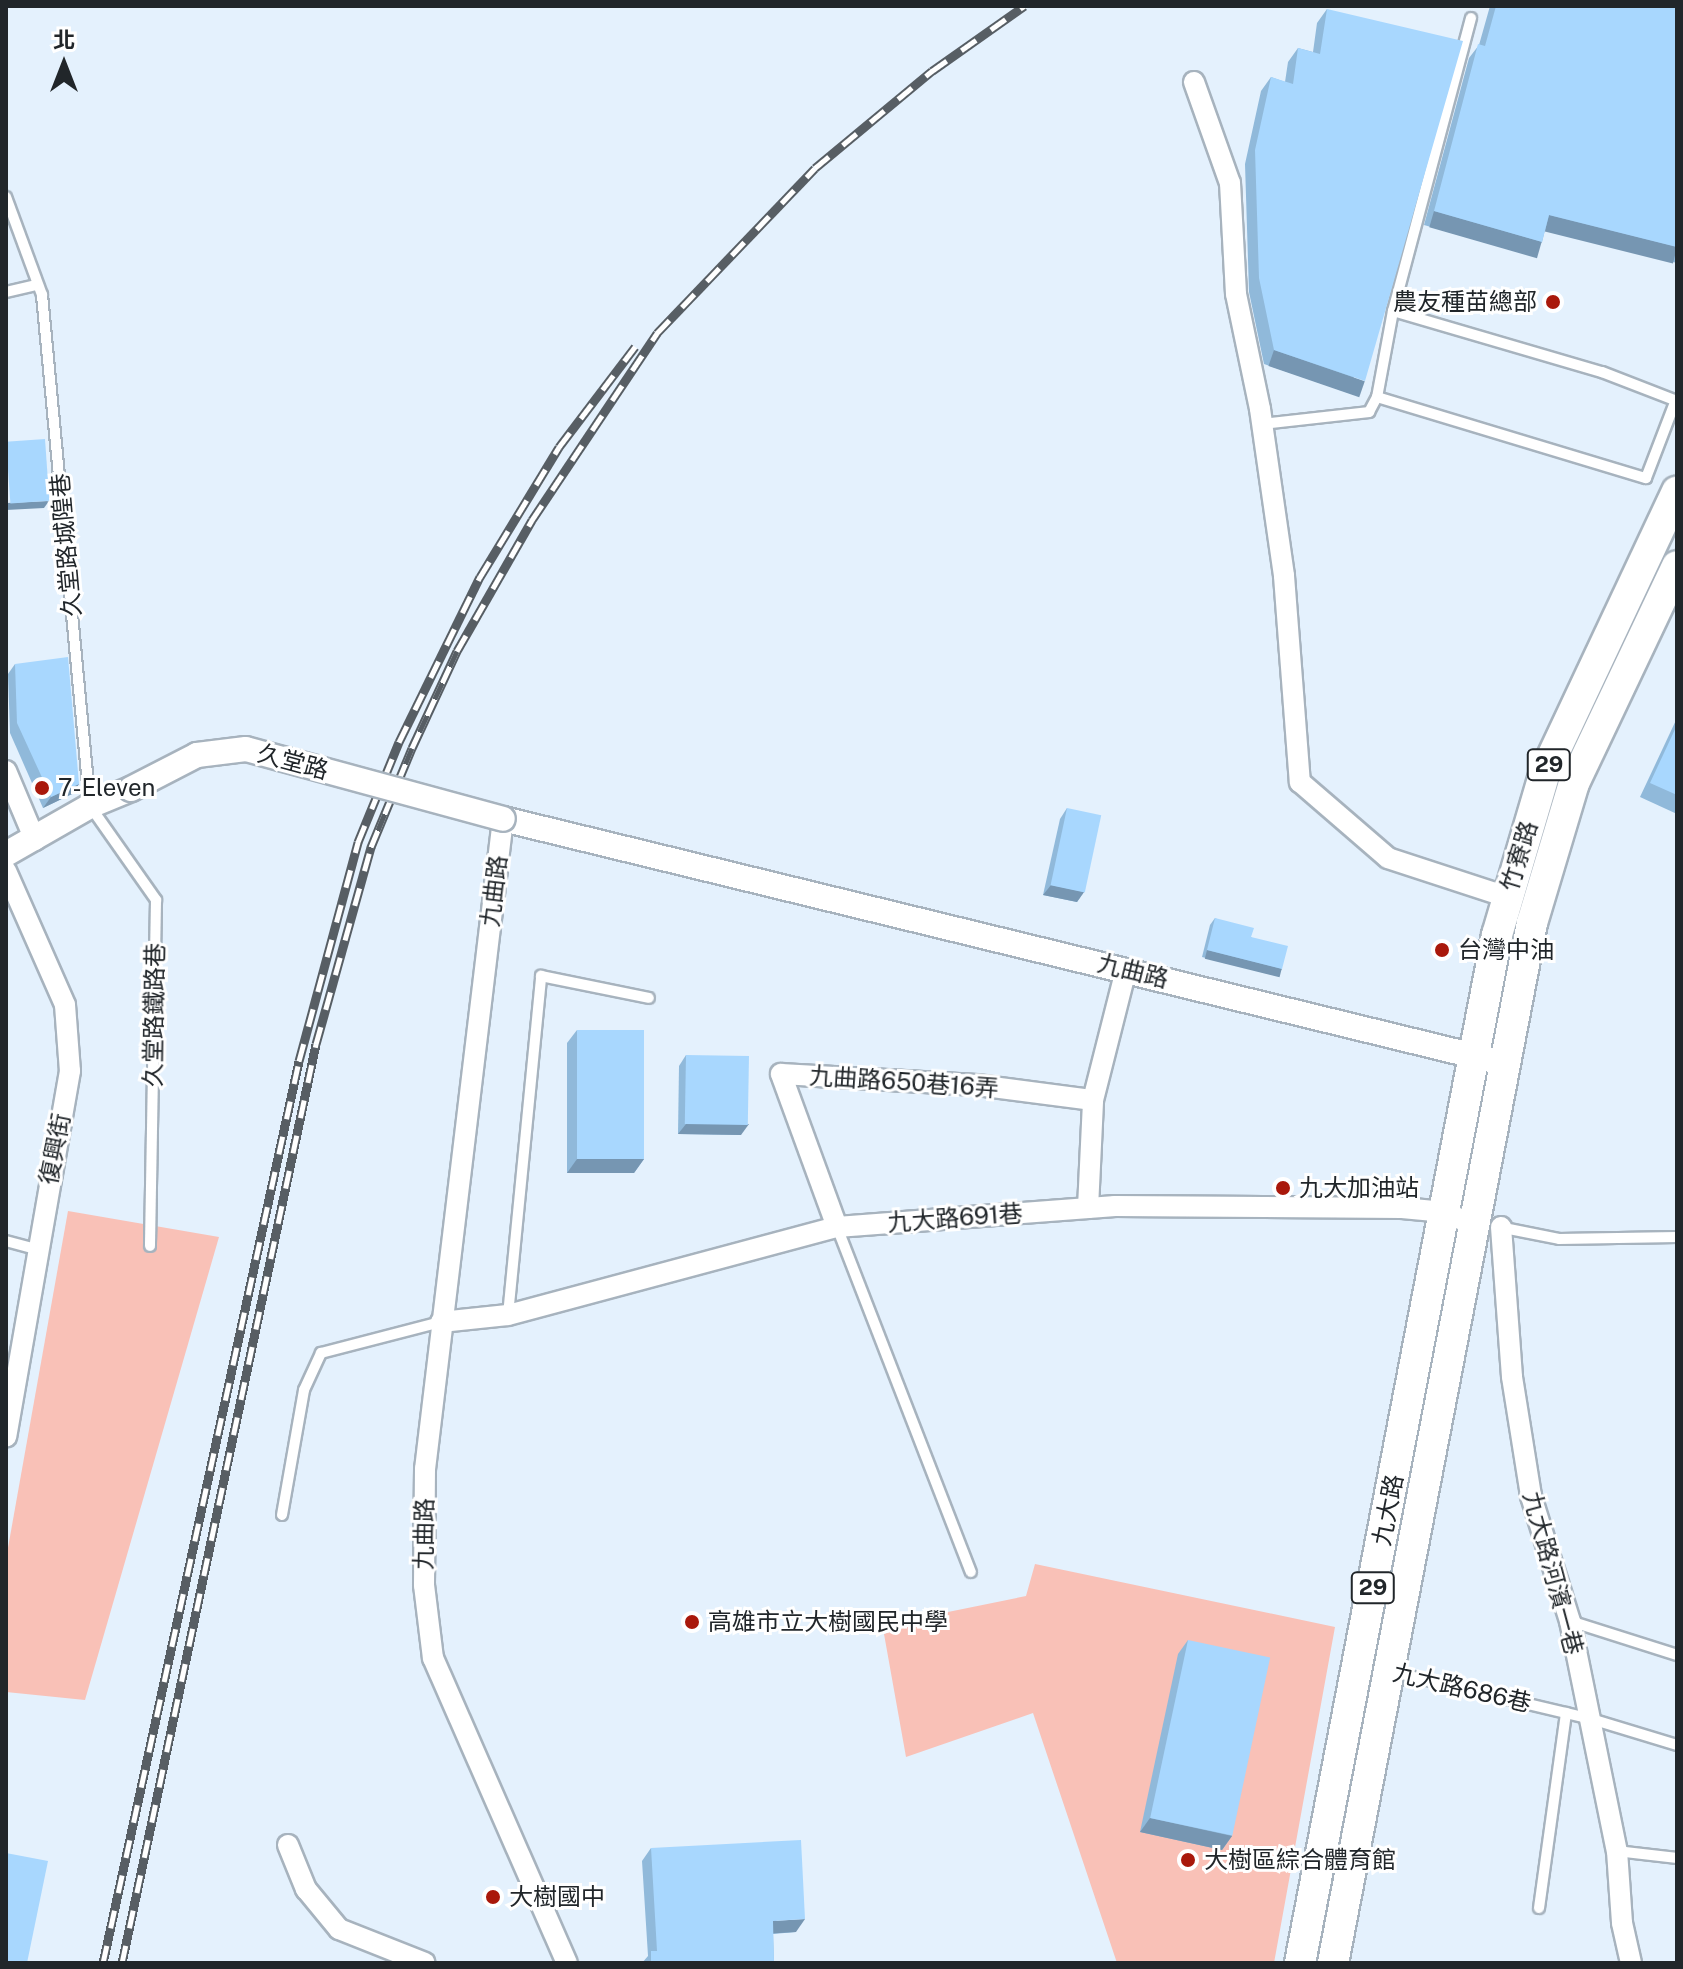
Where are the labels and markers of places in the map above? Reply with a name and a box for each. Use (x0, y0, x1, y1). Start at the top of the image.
place label: 農友種苗總部 (1393, 288, 1537, 316)
marker: 農友種苗總部 (1544, 293, 1562, 311)
place label: 7-Eleven (58, 774, 155, 802)
marker: 7-Eleven (33, 779, 51, 797)
place label: 台灣中油 (1458, 936, 1554, 964)
marker: 台灣中油 (1433, 941, 1451, 959)
place label: 九大加油站 (1299, 1174, 1419, 1202)
marker: 九大加油站 (1274, 1179, 1292, 1197)
place label: 高雄市立大樹國民中學 (708, 1608, 948, 1636)
marker: 高雄市立大樹國民中學 (683, 1613, 701, 1631)
place label: 大樹區綜合體育館 (1204, 1846, 1396, 1874)
marker: 大樹區綜合體育館 (1179, 1851, 1197, 1869)
place label: 大樹國中 (509, 1883, 605, 1911)
marker: 大樹國中 (484, 1888, 502, 1906)

